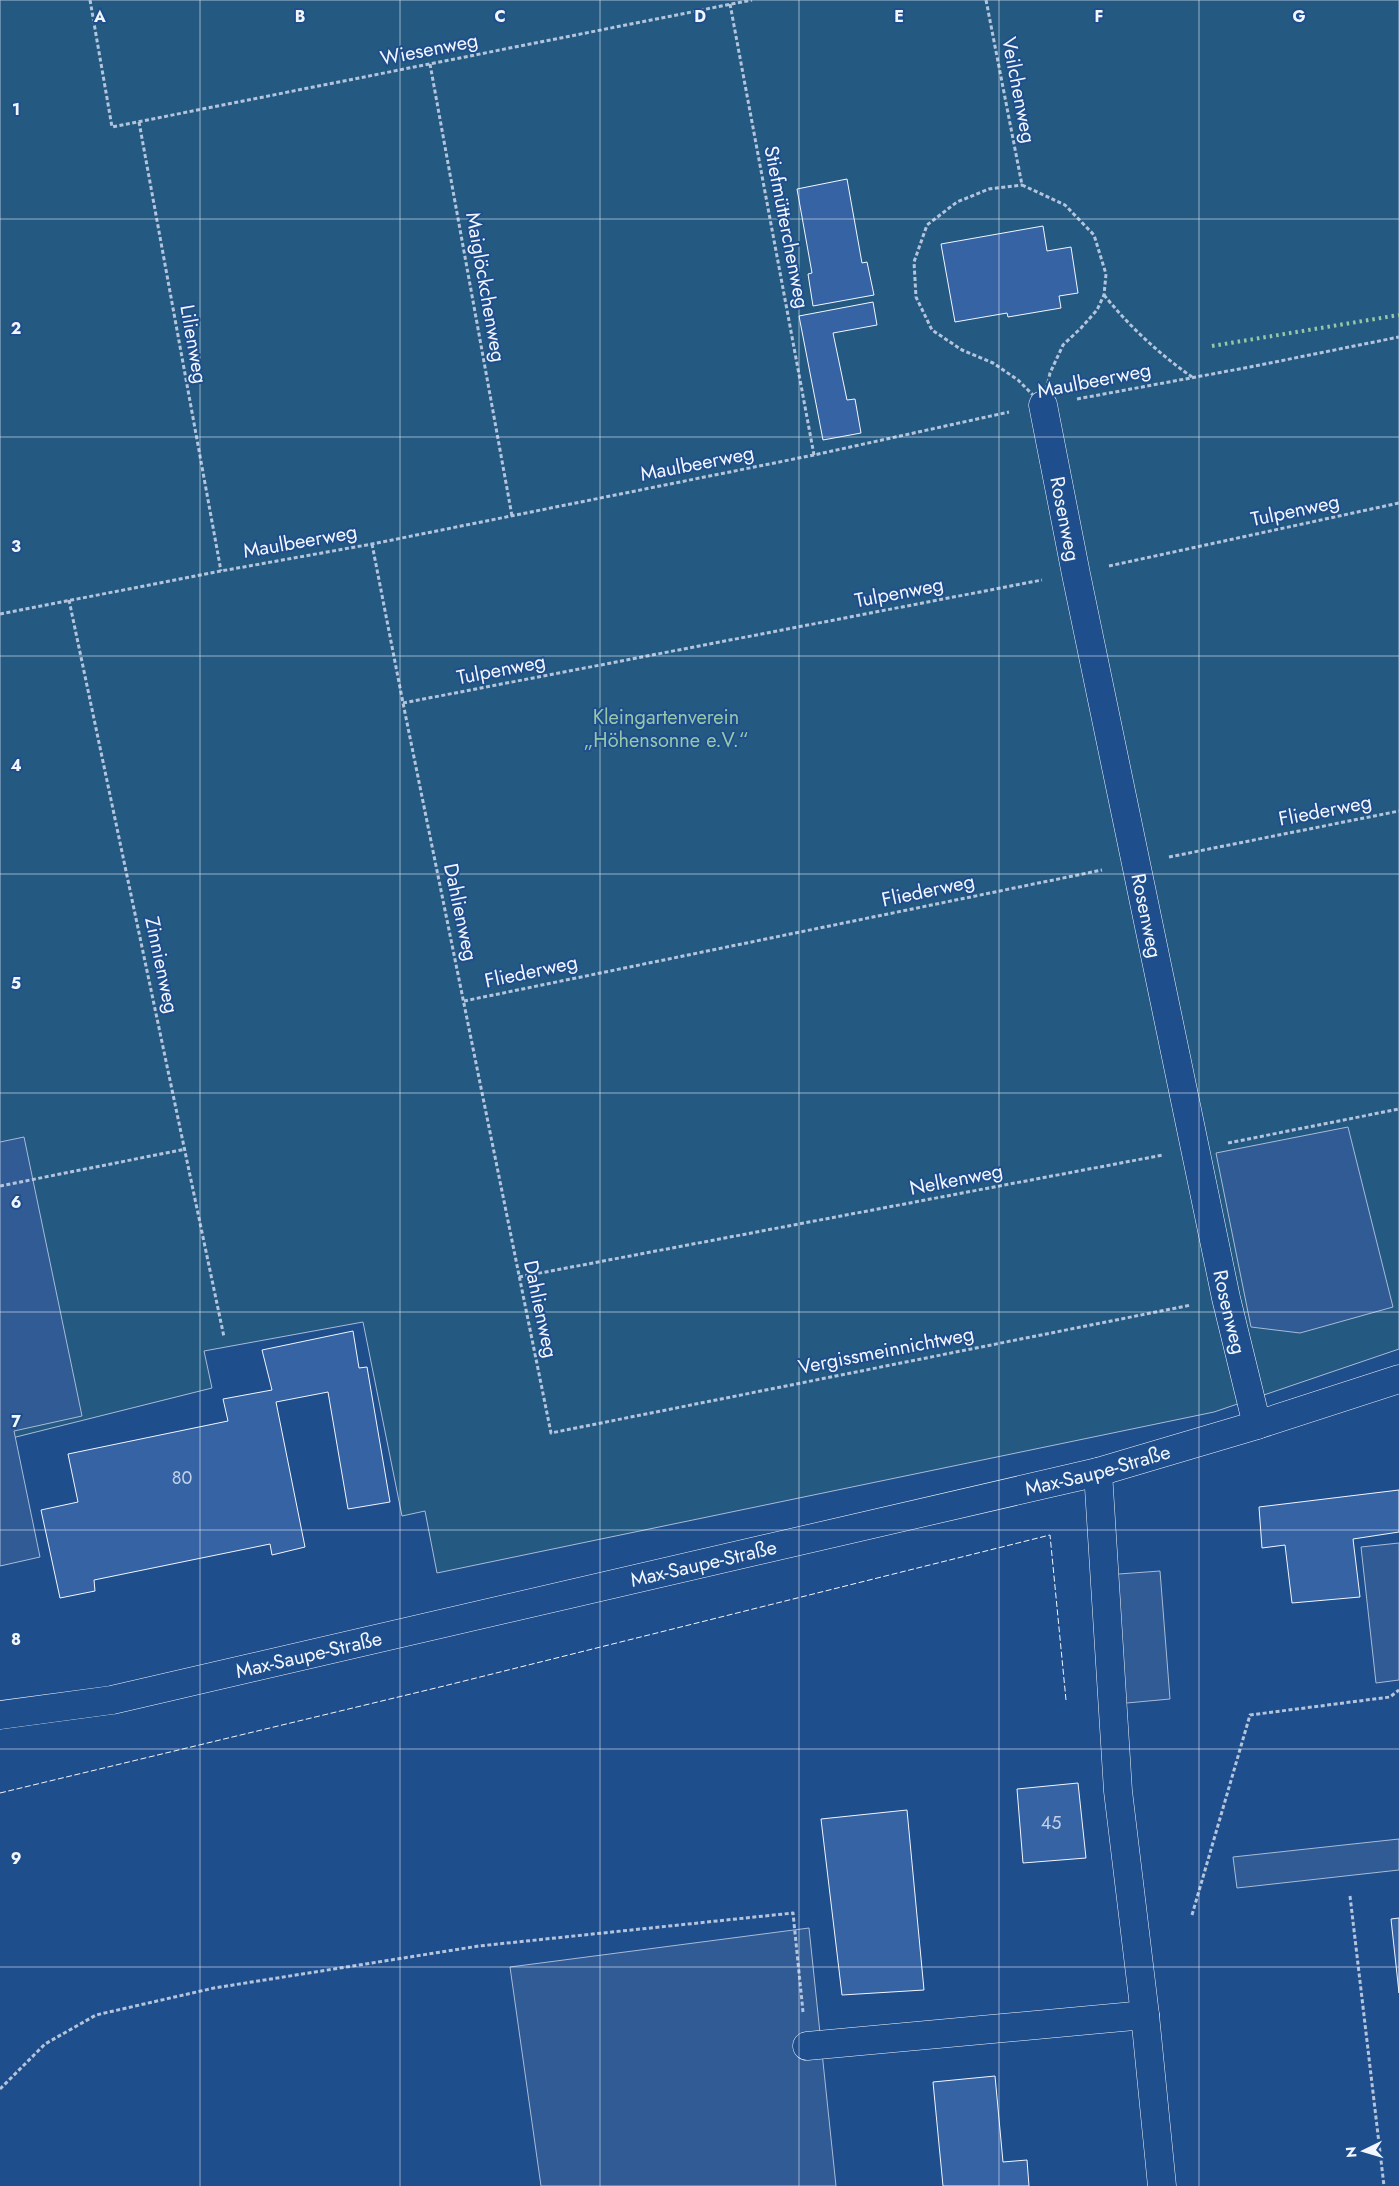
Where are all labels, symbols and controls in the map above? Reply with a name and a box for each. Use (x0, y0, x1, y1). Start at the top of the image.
text: A (93, 5, 106, 28)
text: B (295, 5, 305, 28)
text: C (494, 5, 506, 28)
text: D (694, 5, 706, 28)
text: E (894, 5, 904, 28)
text: F (1095, 5, 1103, 28)
text: G (1292, 5, 1306, 28)
street label: Wiesenweg (378, 26, 480, 73)
street label: Veilchenweg (994, 35, 1043, 146)
text: 1 (12, 98, 20, 121)
street label: Stiefmütterchenweg (757, 143, 817, 311)
street label: Maiglöckchenweg (458, 210, 513, 364)
street label: Lilienweg (172, 302, 215, 386)
text: 2 (11, 317, 21, 340)
street label: Maulbeerweg (1035, 355, 1153, 406)
street label: Maulbeerweg (638, 438, 756, 489)
street label: Rosenweg (1042, 474, 1087, 564)
street label: Tulpenweg (1248, 487, 1342, 534)
street label: Maulbeerweg (241, 517, 359, 566)
text: 3 (11, 535, 21, 558)
street label: Tulpenweg (852, 570, 946, 615)
street label: Tulpenweg (454, 647, 548, 692)
park label: Kleingartenverein „Höhensonne e.V.“ (584, 703, 748, 755)
text: 4 (10, 754, 22, 777)
street label: Fliederweg (1276, 787, 1374, 834)
street label: Dahlienweg (436, 861, 485, 964)
street label: Fliederweg (879, 867, 977, 914)
street label: Rosenweg (1123, 871, 1169, 961)
street label: Zinnienweg (137, 914, 186, 1016)
street label: Fliederweg (482, 948, 580, 995)
text: 5 (11, 972, 21, 995)
street label: Nelkenweg (907, 1156, 1005, 1203)
text: 6 (11, 1191, 21, 1214)
street label: Dahlienweg (516, 1258, 565, 1361)
street label: Rosenweg (1206, 1267, 1253, 1357)
street label: Vergissmeinnichtweg (796, 1319, 976, 1382)
text: 7 (11, 1410, 21, 1433)
street label: Max-Saupe-Straße (1022, 1437, 1174, 1503)
house number: 80 (172, 1465, 193, 1491)
street label: Max-Saupe-Straße (627, 1533, 780, 1595)
street label: Max-Saupe-Straße (233, 1624, 385, 1686)
text: 8 (11, 1628, 21, 1651)
house number: 45 (1041, 1810, 1061, 1836)
text: 9 (11, 1847, 21, 1870)
north arrow (1339, 2126, 1389, 2176)
text: N (1341, 2146, 1361, 2159)

